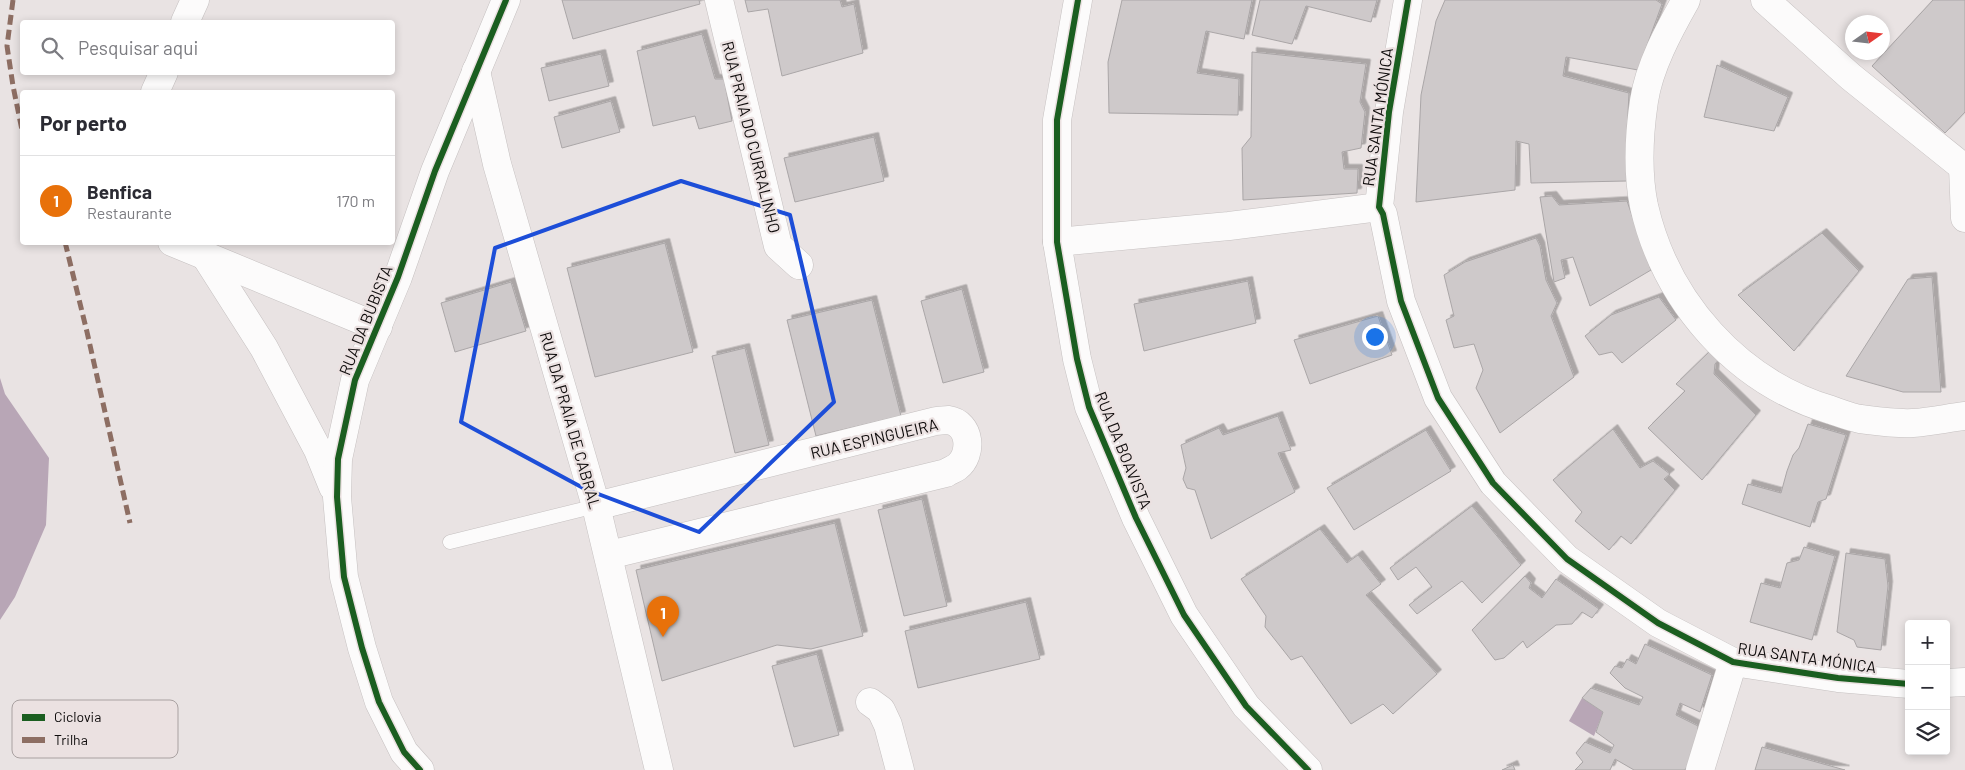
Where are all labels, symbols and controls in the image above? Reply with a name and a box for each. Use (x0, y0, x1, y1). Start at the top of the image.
north arrow (1845, 15, 1890, 60)
search box (20, 20, 395, 75)
icon: search (38, 34, 66, 62)
text: Pesquisar aqui (78, 36, 198, 59)
street label: RUA PRAIA DO CURRALINHO (719, 39, 785, 235)
street label: RUA SANTA MÓNICA (1358, 46, 1396, 187)
text: Por perto (40, 110, 127, 135)
text: Benfica (87, 180, 152, 203)
text: 1 (53, 191, 59, 210)
text: 170 m (336, 191, 375, 210)
text: Restaurante (87, 203, 172, 222)
street label: RUA DA BUBISTA (334, 262, 396, 378)
your location (1362, 324, 1388, 350)
street label: RUA DA PRAIA DE CABRAL (537, 329, 605, 511)
street label: RUA DA BOAVISTA (1092, 389, 1156, 512)
street label: RUA ESPINGUEIRA (808, 414, 940, 462)
pin: 1 (647, 596, 679, 637)
map controls (1905, 620, 1950, 755)
button: + (1905, 620, 1950, 665)
street label: RUA SANTA MÓNICA (1737, 638, 1878, 676)
button: − (1905, 665, 1950, 710)
legend (12, 700, 178, 758)
text: Ciclovia (54, 708, 101, 725)
button: layers (1905, 710, 1950, 755)
text: Trilha (54, 731, 88, 748)

